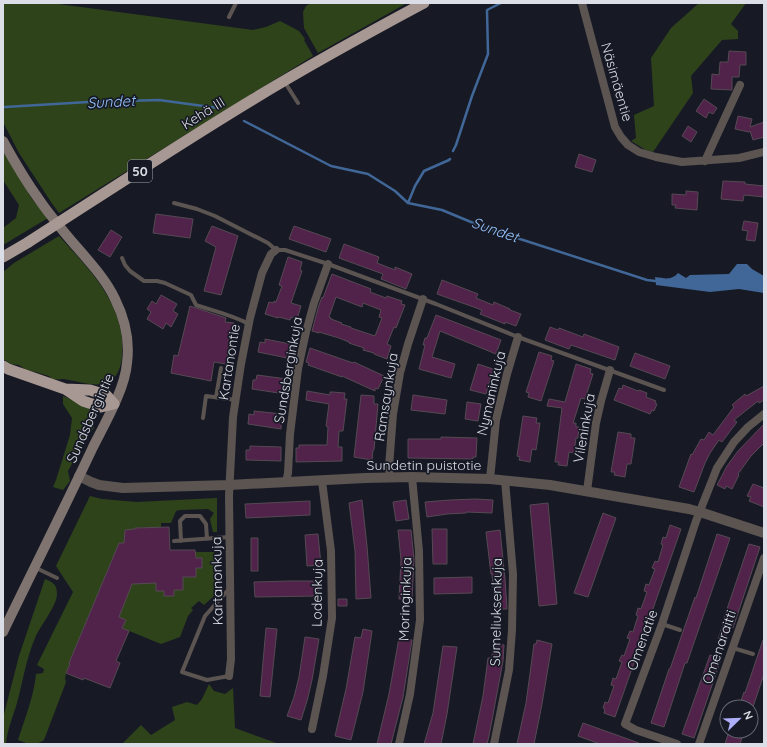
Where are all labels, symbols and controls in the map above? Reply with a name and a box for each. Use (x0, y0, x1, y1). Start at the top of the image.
street label: Näsimäentie (597, 41, 637, 124)
water label: Sundet (86, 91, 137, 112)
street label: Kehä III (178, 93, 228, 133)
road number: 50 (128, 160, 152, 182)
water label: Sundet (469, 213, 523, 247)
street label: Sundsberginkuja (270, 315, 306, 425)
street label: Kartanontie (214, 323, 244, 401)
street label: Nymaninkuja (473, 349, 509, 437)
street label: Ramsaynkuja (370, 351, 402, 443)
street label: Sundsbergintie (62, 370, 118, 466)
street label: Vileninkuja (569, 392, 599, 464)
street label: Sundetin puistotie (367, 456, 481, 474)
street label: Kartanonkuja (207, 536, 227, 626)
street label: Moringinkuja (395, 557, 415, 641)
street label: Sumeliuksenkuja (486, 558, 506, 666)
street label: Lodenkuja (307, 559, 327, 627)
street label: Omenatie (623, 607, 661, 673)
street label: Omenaraitti (698, 608, 740, 686)
north arrow (719, 699, 759, 739)
text: N (740, 709, 756, 722)

